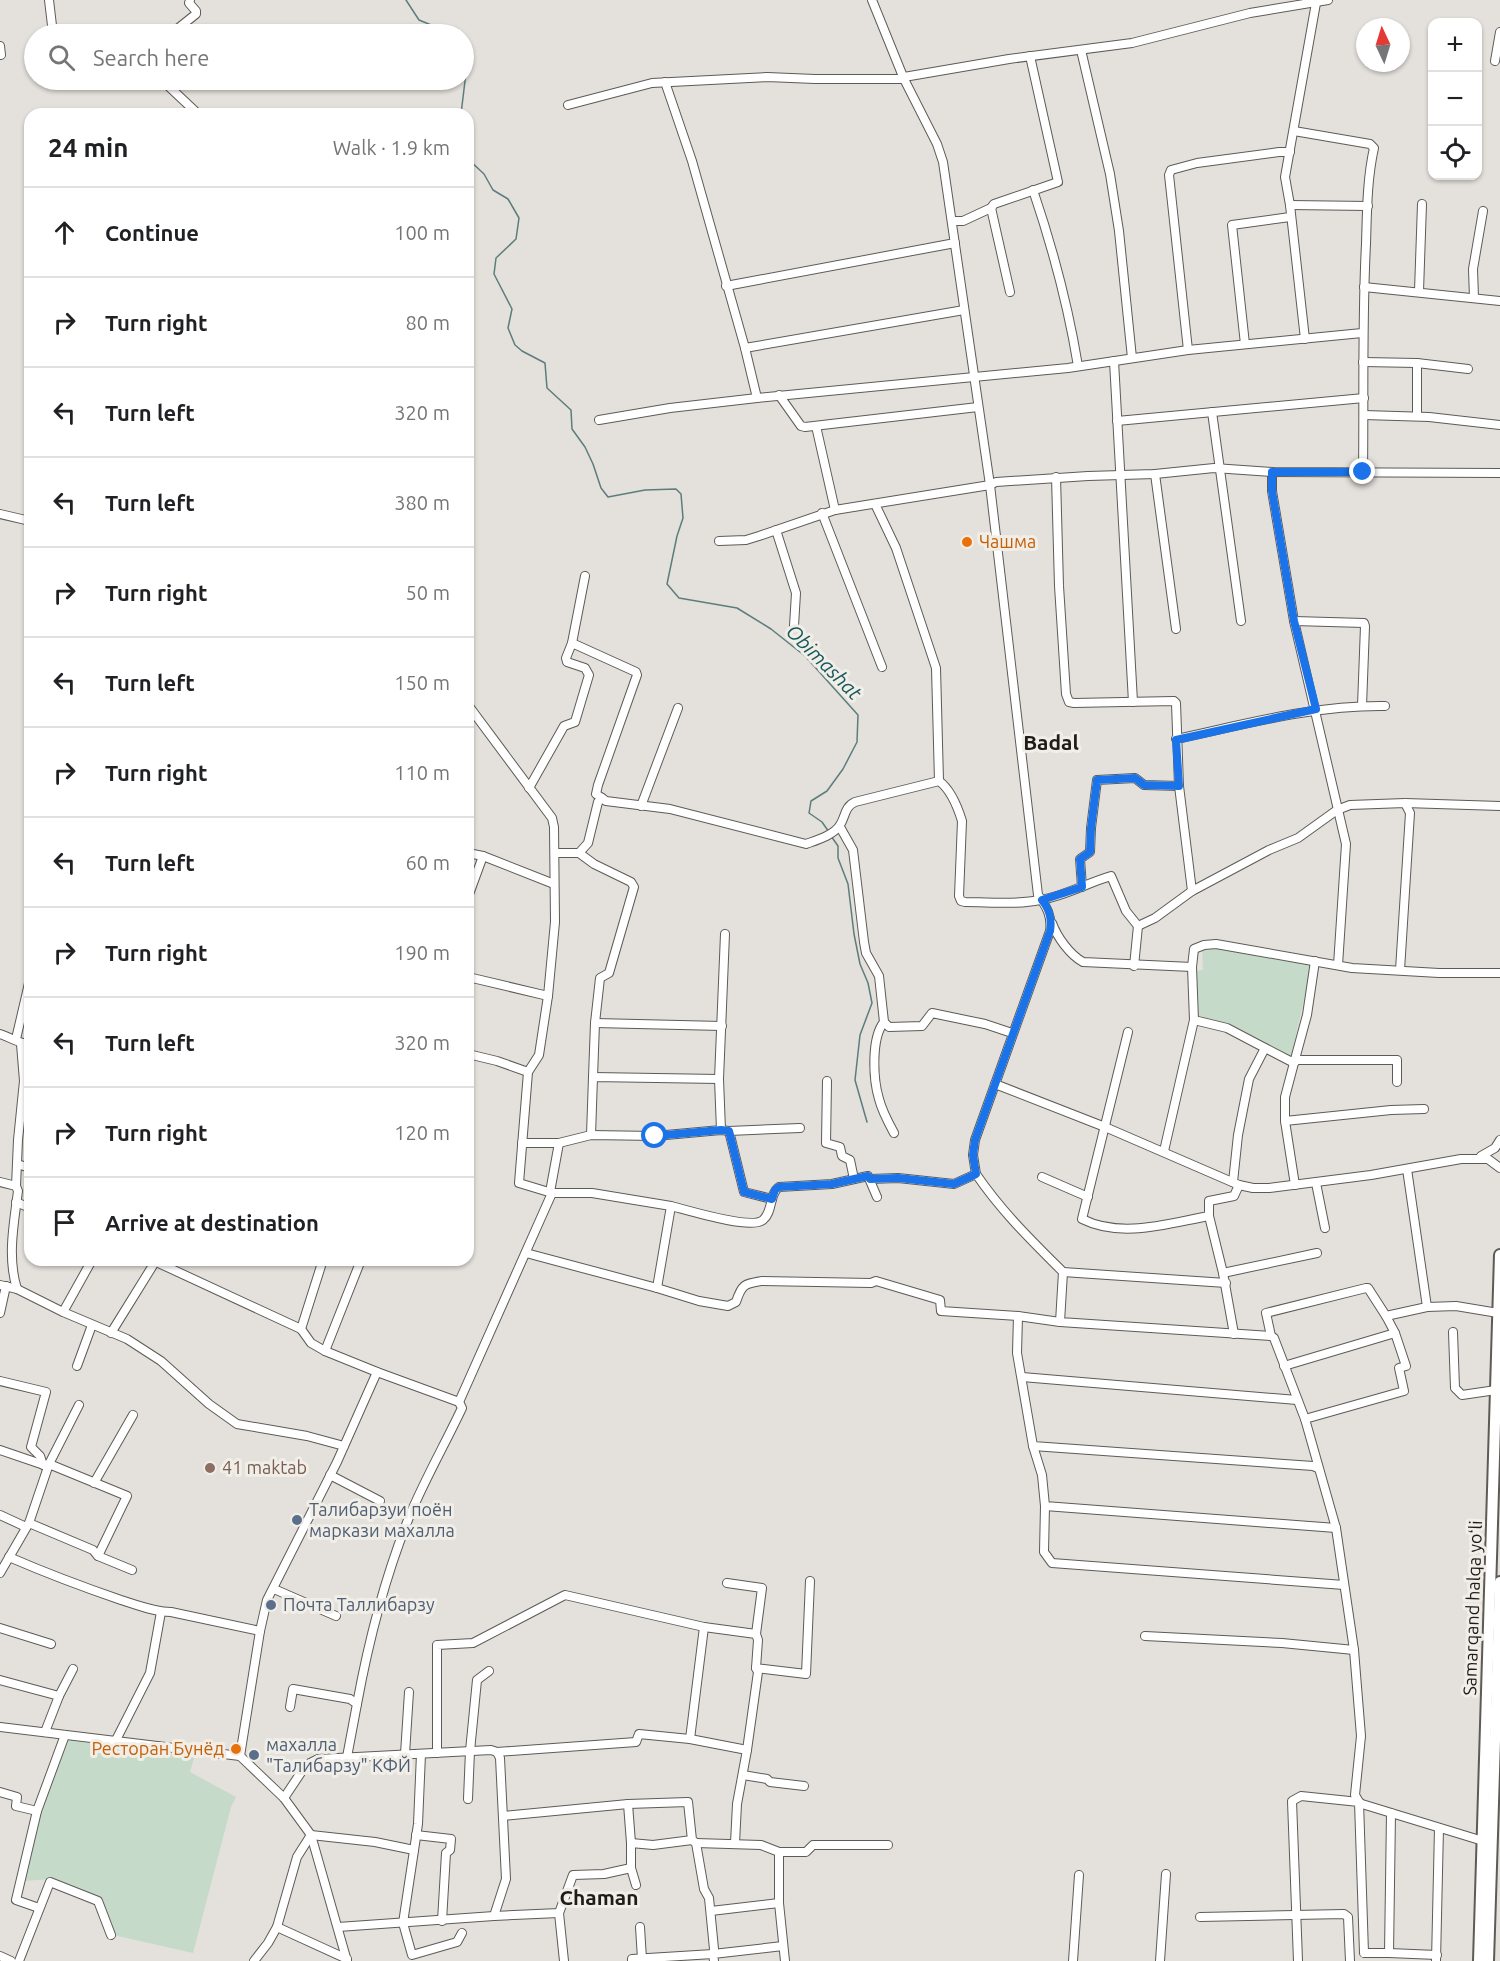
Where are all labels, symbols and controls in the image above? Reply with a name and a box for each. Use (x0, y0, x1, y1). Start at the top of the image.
north arrow (1356, 18, 1410, 72)
map controls (1428, 18, 1482, 180)
button: + (1428, 18, 1482, 72)
search box (24, 24, 474, 90)
icon: search (45, 41, 78, 74)
text: Search here (93, 45, 209, 70)
button: − (1428, 72, 1482, 126)
button: locate (1428, 126, 1482, 180)
text: 24 min (48, 133, 128, 162)
text: Walk · 1.9 km (333, 136, 450, 159)
icon: ahead (48, 216, 81, 249)
text: Continue (105, 220, 199, 245)
text: 100 m (394, 221, 450, 244)
icon: right (48, 306, 81, 339)
text: Turn right (105, 310, 207, 335)
text: 80 m (406, 311, 450, 334)
icon: left (48, 396, 81, 429)
text: Turn left (105, 400, 195, 425)
text: 320 m (394, 401, 450, 424)
route end (1349, 458, 1375, 484)
icon: left (48, 486, 81, 519)
text: Turn left (105, 490, 195, 515)
text: 380 m (394, 491, 450, 514)
place label: Чашма (979, 531, 1036, 551)
marker: Чашма (960, 535, 974, 549)
icon: right (48, 576, 81, 609)
text: Turn right (105, 580, 207, 605)
text: 50 m (406, 581, 450, 604)
water label: Obimashat (782, 619, 867, 704)
icon: left (48, 666, 81, 699)
text: Turn left (105, 670, 195, 695)
text: 150 m (394, 671, 450, 694)
district label: Badal (1023, 730, 1079, 754)
icon: right (48, 756, 81, 789)
text: Turn right (105, 760, 207, 785)
text: 110 m (394, 761, 450, 784)
icon: left (48, 846, 81, 879)
text: Turn left (105, 850, 195, 875)
text: 60 m (406, 851, 450, 874)
icon: right (48, 936, 81, 969)
text: Turn right (105, 940, 207, 965)
text: 190 m (394, 941, 450, 964)
icon: left (48, 1026, 81, 1059)
text: Turn left (105, 1030, 195, 1055)
text: 320 m (394, 1031, 450, 1054)
icon: right (48, 1116, 81, 1149)
text: Turn right (105, 1120, 207, 1145)
text: 120 m (394, 1121, 450, 1144)
route start (641, 1122, 667, 1148)
icon: arrive (48, 1206, 81, 1239)
text: Arrive at destination (105, 1210, 319, 1235)
place label: 41 maktab (222, 1457, 307, 1477)
marker: 41 maktab (203, 1461, 217, 1475)
place label: Талибарзуи поён маркази махалла (309, 1499, 455, 1540)
marker: Талибарзуи поён маркази махалла (290, 1513, 304, 1527)
street label: Samarqand halqa yoʻli (1459, 1520, 1485, 1696)
place label: Почта Таллибарзу (283, 1594, 435, 1614)
marker: Почта Таллибарзу (264, 1598, 278, 1612)
place label: махалла "Талибарзу" КФЙ (266, 1734, 411, 1775)
place label: Ресторан Бунёд (91, 1738, 224, 1758)
marker: Ресторан Бунёд (229, 1742, 243, 1756)
marker: махалла "Талибарзу" КФЙ (247, 1748, 261, 1762)
district label: Chaman (560, 1885, 638, 1909)

